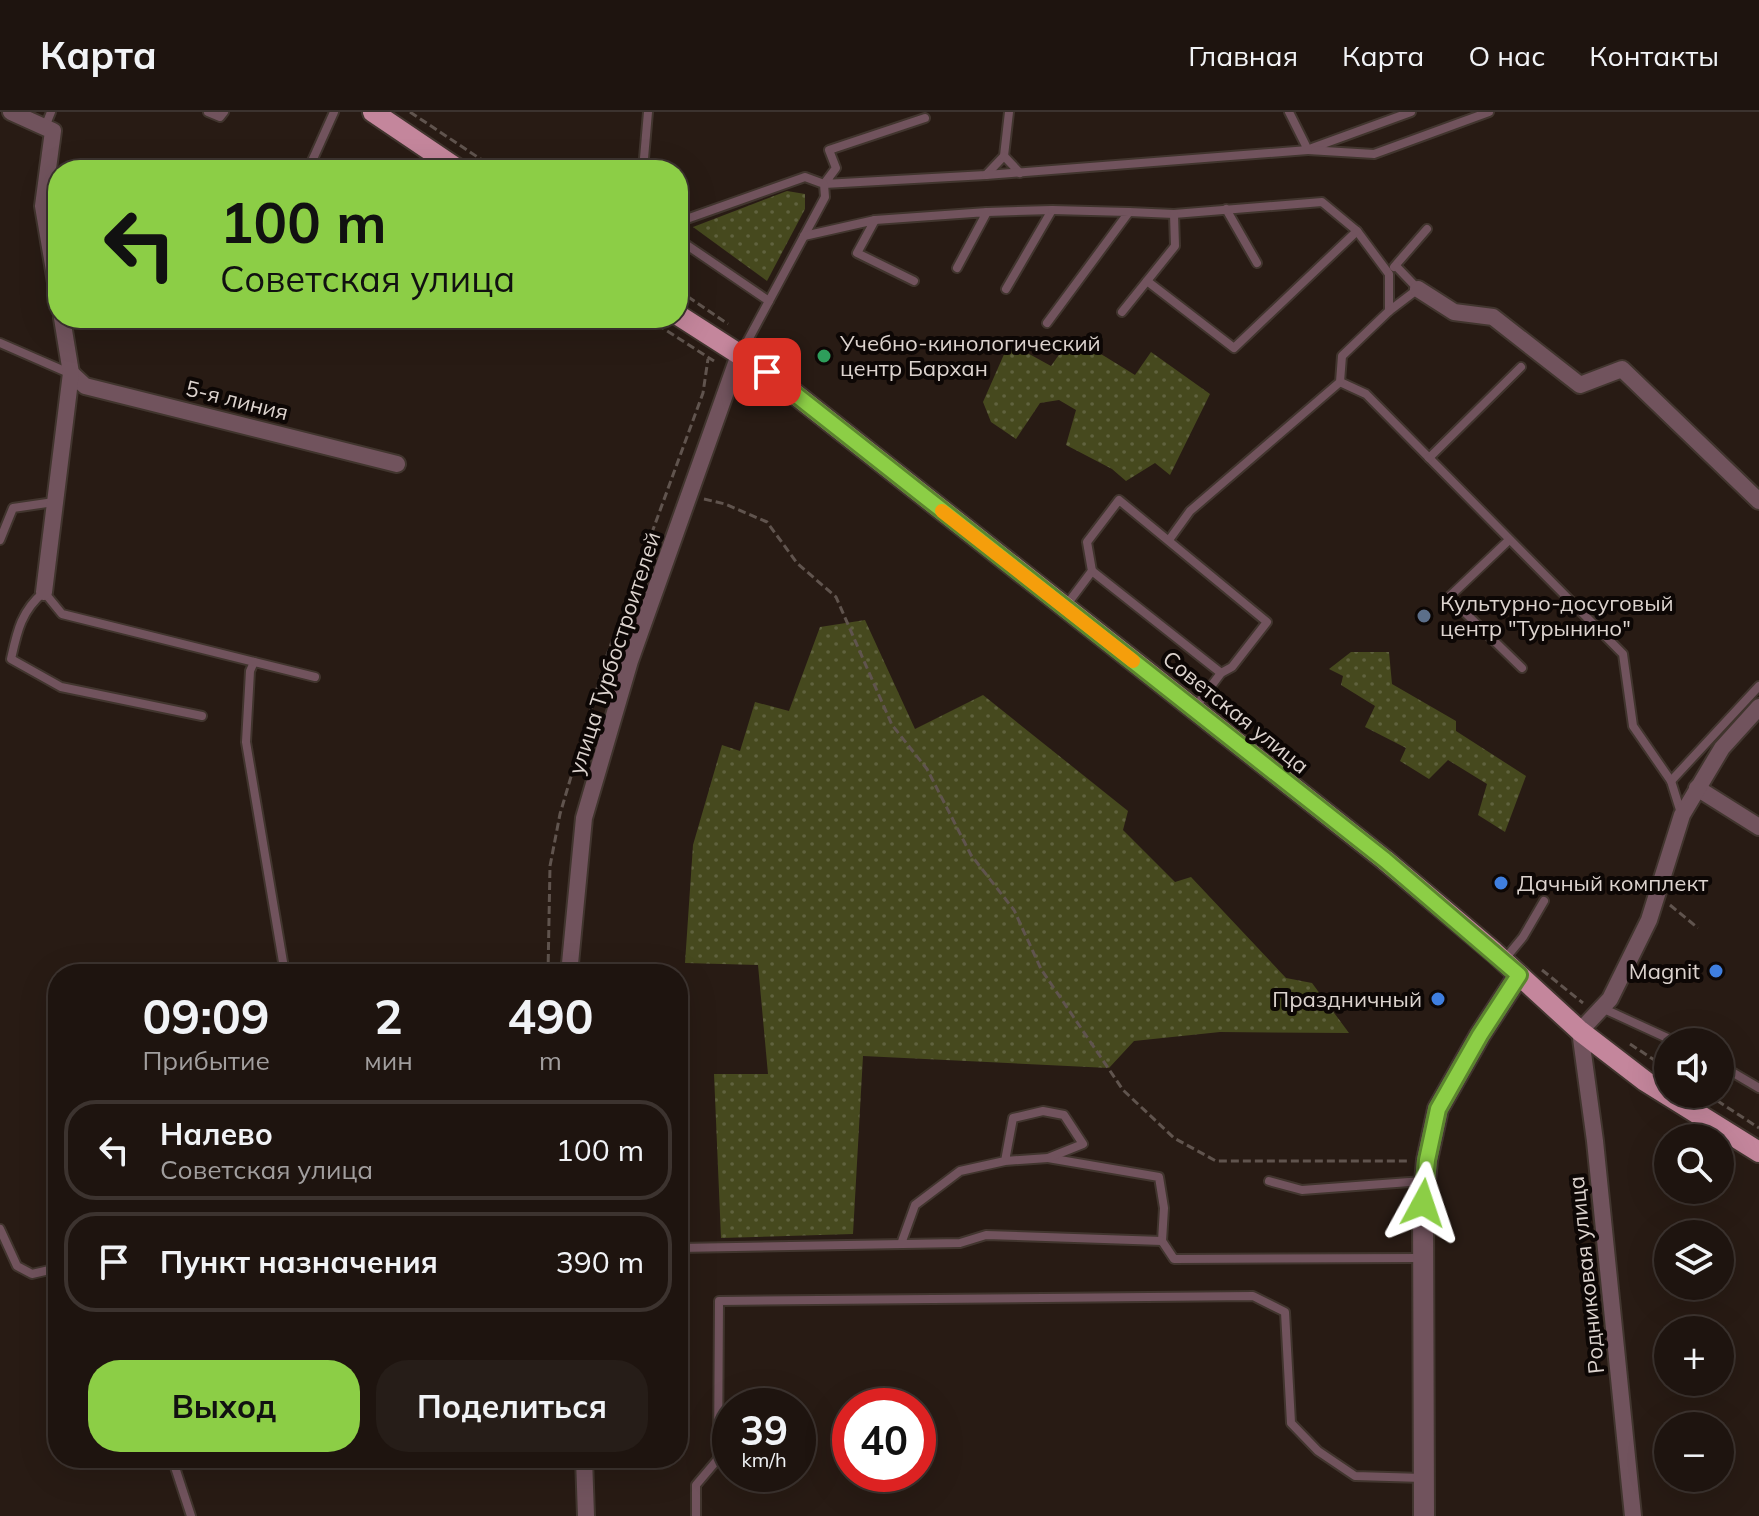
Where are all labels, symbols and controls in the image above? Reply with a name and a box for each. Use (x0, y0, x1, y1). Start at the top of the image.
text: Карта (40, 31, 157, 79)
text: Главная (1188, 38, 1298, 73)
text: Карта (1342, 38, 1424, 73)
text: О нас (1468, 38, 1545, 73)
text: Контакты (1589, 38, 1719, 73)
text: 100 m (220, 187, 387, 257)
icon: left (88, 192, 192, 296)
text: Советская улица (220, 256, 515, 301)
place label: Учебно-кинологический центр Бархан (839, 329, 1101, 382)
pin (733, 338, 801, 406)
marker: Учебно-кинологический центр Бархан (815, 347, 833, 365)
icon: arrive (745, 350, 789, 394)
street label: 5-я линия (183, 374, 291, 426)
street label: улица Турбостроителей (562, 528, 666, 778)
place label: Культурно-досуговый центр "Турынино" (1440, 589, 1674, 642)
marker: Культурно-досуговый центр "Турынино" (1415, 607, 1433, 625)
street label: Советская улица (1157, 644, 1315, 780)
place label: Дачный комплект (1517, 869, 1708, 897)
marker: Дачный комплект (1492, 874, 1510, 892)
place label: Magnit (1629, 957, 1700, 985)
marker: Magnit (1707, 962, 1725, 980)
place label: Праздничный (1272, 985, 1422, 1013)
text: 09:09 (143, 986, 270, 1046)
text: 2 (374, 986, 403, 1046)
text: 490 (507, 986, 594, 1046)
marker: Праздничный (1429, 990, 1447, 1008)
map controls (1654, 1028, 1734, 1492)
button: sound (1654, 1028, 1734, 1108)
text: Прибытие (142, 1044, 270, 1077)
text: мин (364, 1044, 413, 1077)
text: m (539, 1044, 562, 1077)
text: Налево (160, 1115, 273, 1153)
button: search (1654, 1124, 1734, 1204)
icon: left (92, 1128, 136, 1172)
text: 100 m (556, 1131, 644, 1169)
text: Советская улица (160, 1153, 373, 1186)
position arrow (1381, 1161, 1465, 1245)
street label: Родниковая улица (1562, 1175, 1610, 1375)
button: layers (1654, 1220, 1734, 1300)
icon: arrive (92, 1240, 136, 1284)
text: Пункт назначения (160, 1243, 438, 1281)
text: 390 m (556, 1243, 644, 1281)
button: + (1654, 1316, 1734, 1396)
button: Выход (88, 1360, 360, 1452)
button: Поделиться (376, 1360, 648, 1452)
speed limit sign: 40 (832, 1388, 936, 1492)
text: 39 (740, 1405, 788, 1455)
button: − (1654, 1412, 1734, 1492)
text: km/h (741, 1447, 787, 1472)

